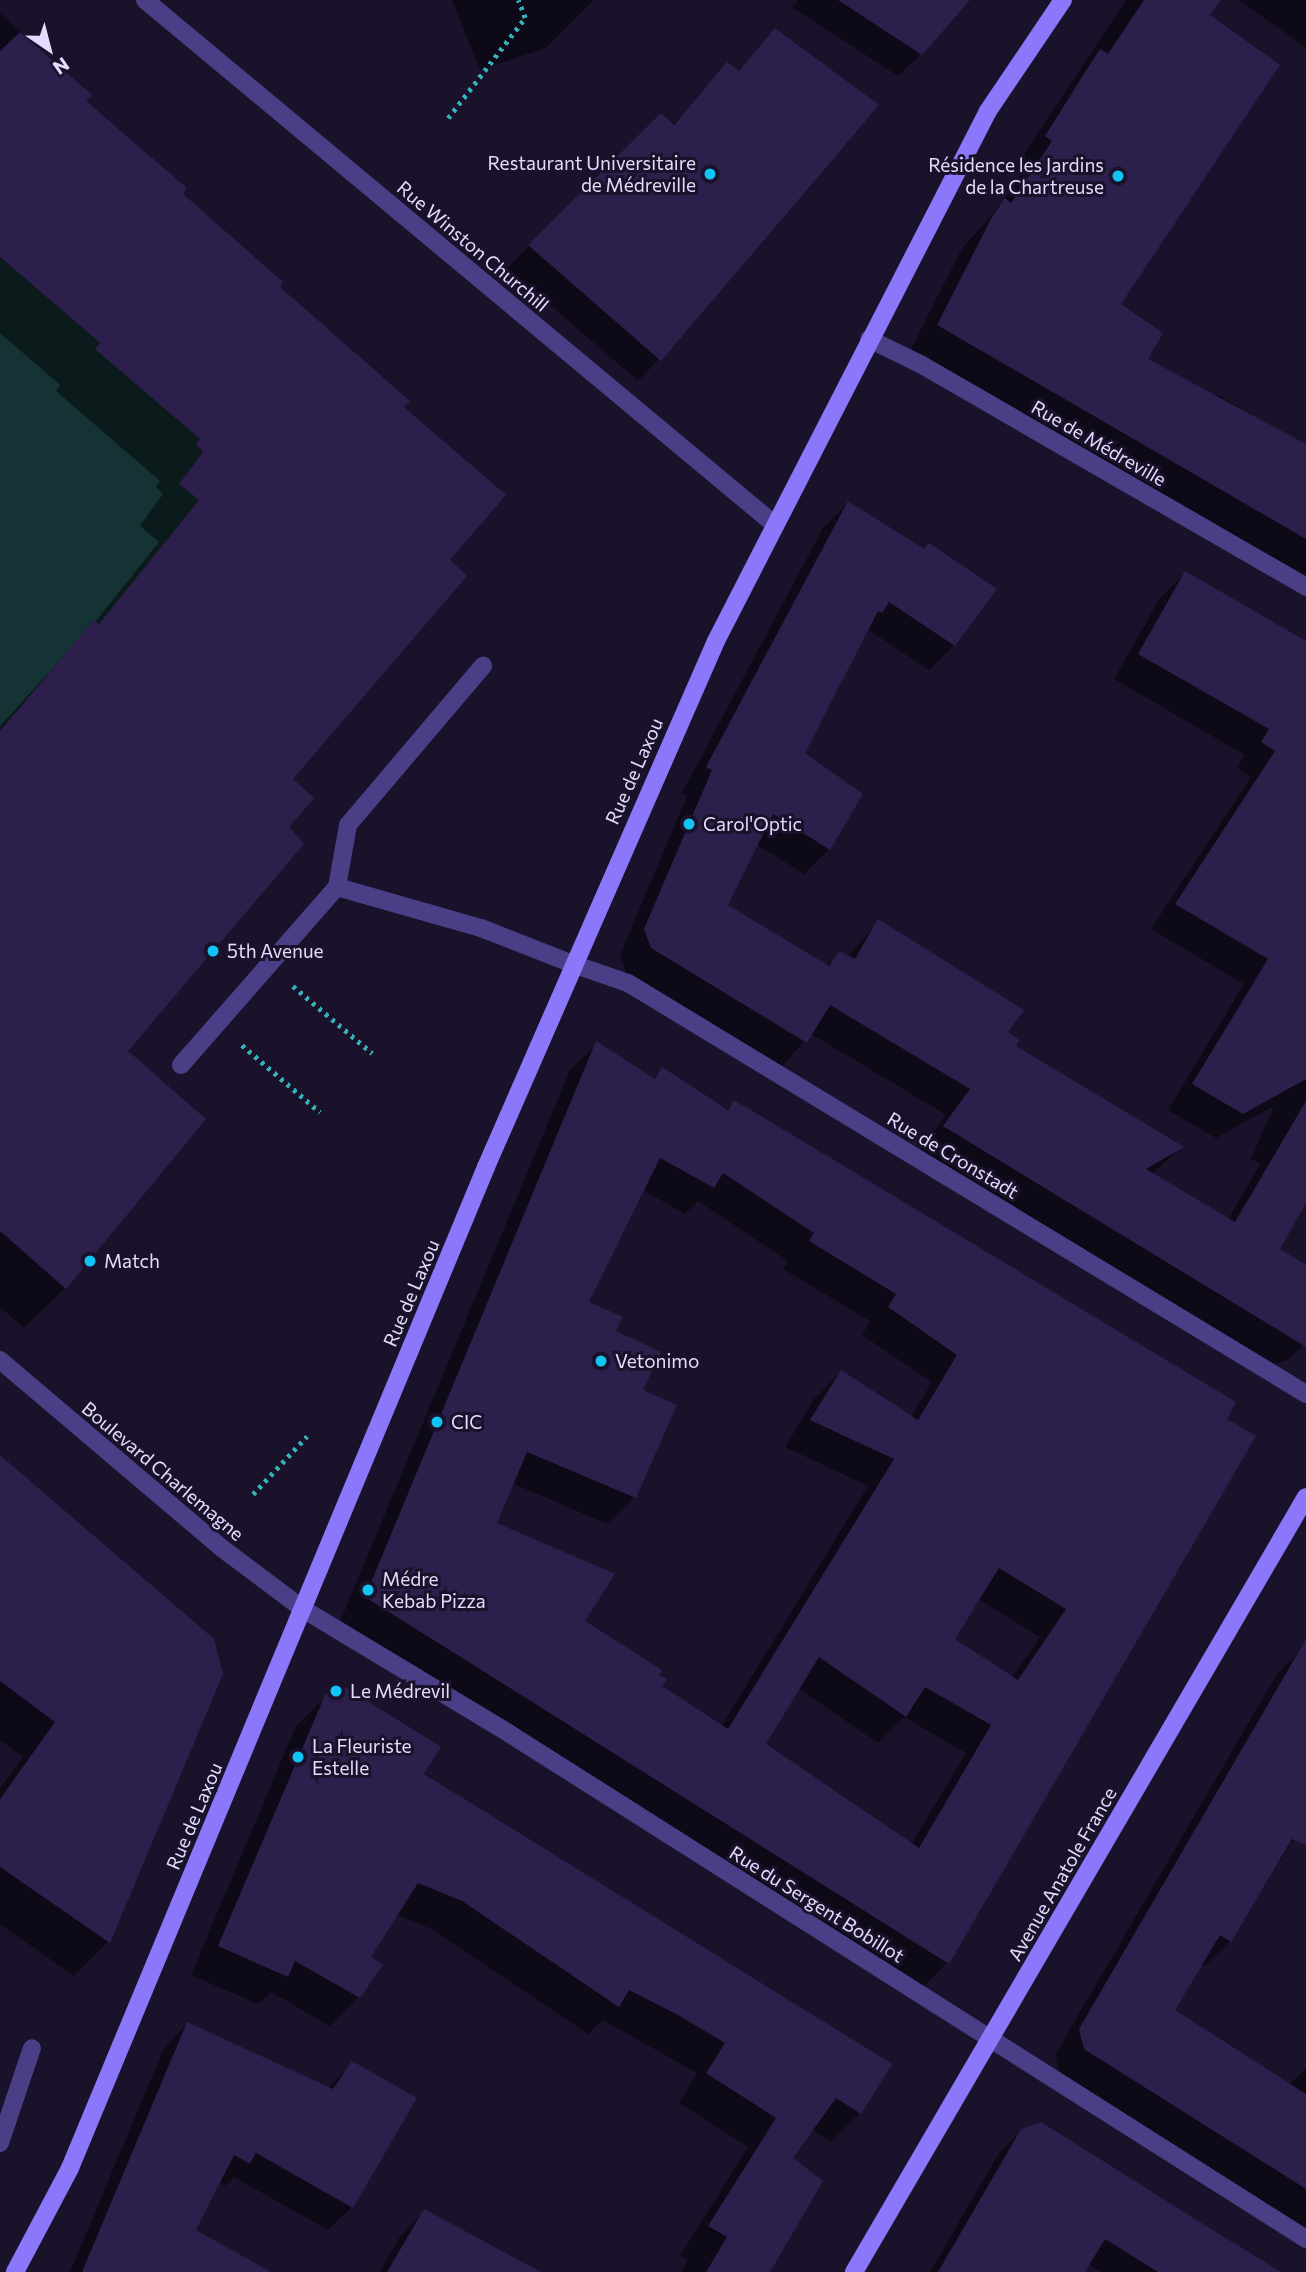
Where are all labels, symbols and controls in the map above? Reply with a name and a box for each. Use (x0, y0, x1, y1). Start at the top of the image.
north arrow (14, 14, 84, 84)
text: N (49, 53, 74, 80)
place label: Restaurant Universitaire de Médreville (488, 152, 696, 196)
place label: Résidence les Jardins de la Chartreuse (928, 154, 1104, 198)
marker: Restaurant Universitaire de Médreville (702, 166, 718, 182)
marker: Résidence les Jardins de la Chartreuse (1110, 168, 1126, 184)
street label: Rue Winston Churchill (393, 176, 553, 316)
street label: Rue de Médreville (1027, 395, 1171, 491)
street label: Rue de Laxou (600, 714, 668, 828)
place label: Carol'Optic (703, 813, 802, 835)
marker: Carol'Optic (681, 816, 697, 832)
place label: 5th Avenue (227, 940, 324, 962)
marker: 5th Avenue (205, 943, 221, 959)
street label: Rue de Cronstadt (883, 1107, 1023, 1203)
street label: Rue de Laxou (378, 1236, 444, 1350)
place label: Match (104, 1250, 160, 1272)
marker: Match (82, 1253, 98, 1269)
place label: Vetonimo (615, 1350, 699, 1372)
marker: Vetonimo (593, 1353, 609, 1369)
street label: Boulevard Charlemagne (77, 1397, 249, 1545)
place label: CIC (451, 1411, 482, 1433)
marker: CIC (429, 1414, 445, 1430)
place label: Médre Kebab Pizza (382, 1568, 486, 1612)
marker: Médre Kebab Pizza (360, 1582, 376, 1598)
place label: Le Médrevil (350, 1680, 450, 1702)
marker: Le Médrevil (328, 1683, 344, 1699)
place label: La Fleuriste Estelle (312, 1735, 412, 1779)
marker: La Fleuriste Estelle (290, 1749, 306, 1765)
street label: Rue de Laxou (161, 1759, 227, 1873)
street label: Avenue Anatole France (1003, 1783, 1121, 1965)
street label: Rue du Sergent Bobillot (725, 1841, 909, 1967)

